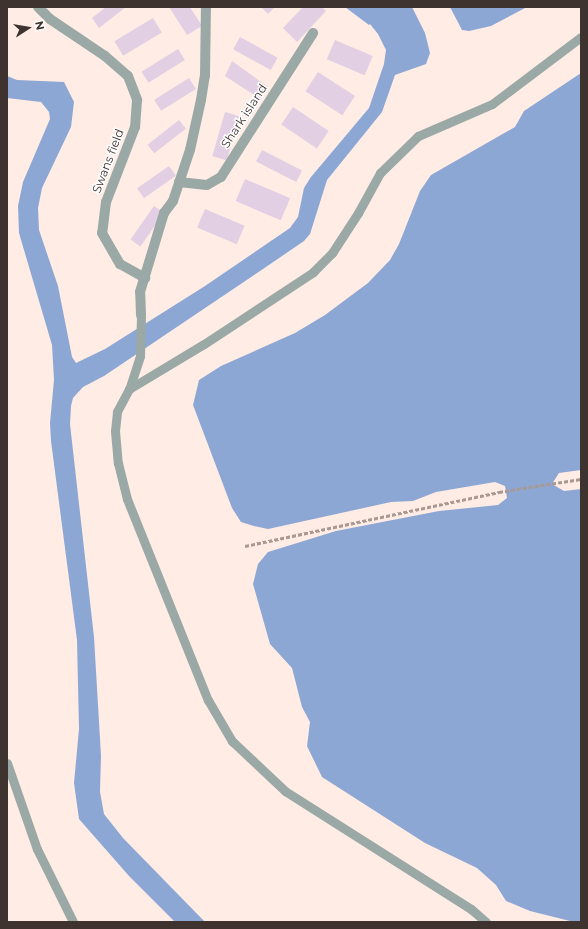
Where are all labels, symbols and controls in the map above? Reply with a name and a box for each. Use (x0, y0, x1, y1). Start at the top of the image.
north arrow (8, 8, 48, 48)
text: N (32, 20, 48, 31)
street label: Shark island (218, 81, 270, 151)
street label: Swans field (89, 127, 127, 195)

